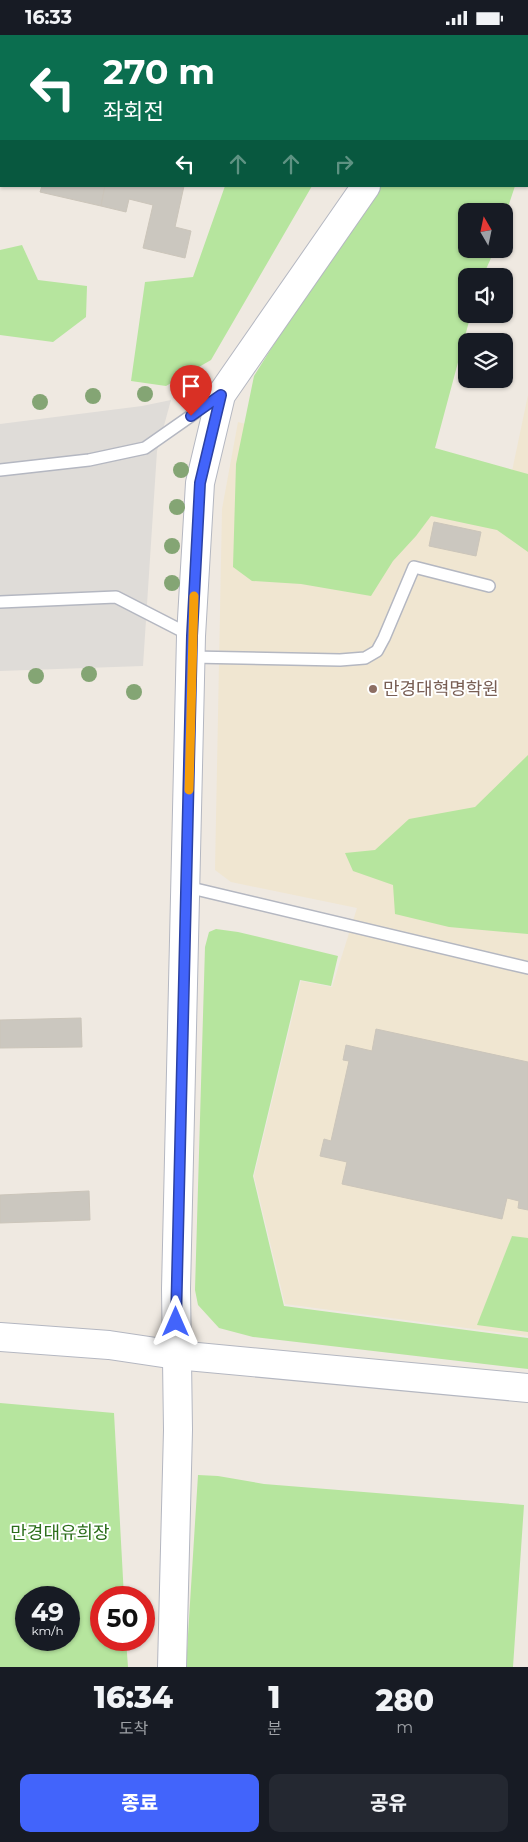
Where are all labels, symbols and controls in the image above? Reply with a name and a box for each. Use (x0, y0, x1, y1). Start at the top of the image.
text: 16:33 (25, 6, 72, 29)
text: 270 m (103, 50, 215, 93)
icon: left (20, 55, 85, 120)
text: 좌회전 (103, 98, 164, 125)
icon: left (171, 150, 199, 178)
icon: ahead (224, 150, 252, 178)
icon: ahead (277, 150, 305, 178)
icon: right (330, 150, 358, 178)
north arrow (458, 203, 512, 257)
map controls (458, 203, 513, 388)
button: sound (458, 268, 513, 323)
button: layers (458, 333, 513, 388)
pin (170, 365, 212, 416)
icon: arrive (177, 372, 205, 400)
place label: 만경대혁명학원 (383, 678, 499, 700)
marker: 만경대혁명학원 (367, 683, 379, 695)
position arrow (149, 1295, 201, 1347)
park label: 만경대유희장 (10, 1522, 110, 1544)
speed limit sign: 50 (90, 1586, 155, 1651)
text: 49 (31, 1597, 64, 1627)
text: km/h (31, 1623, 64, 1638)
text: 16:34 (94, 1679, 173, 1716)
text: 1 (268, 1679, 280, 1716)
text: 280 (376, 1682, 434, 1719)
text: m (396, 1718, 413, 1737)
text: 도착 (119, 1719, 148, 1738)
text: 분 (267, 1719, 282, 1738)
button: 종료 (20, 1774, 259, 1832)
button: 공유 (269, 1774, 508, 1832)

